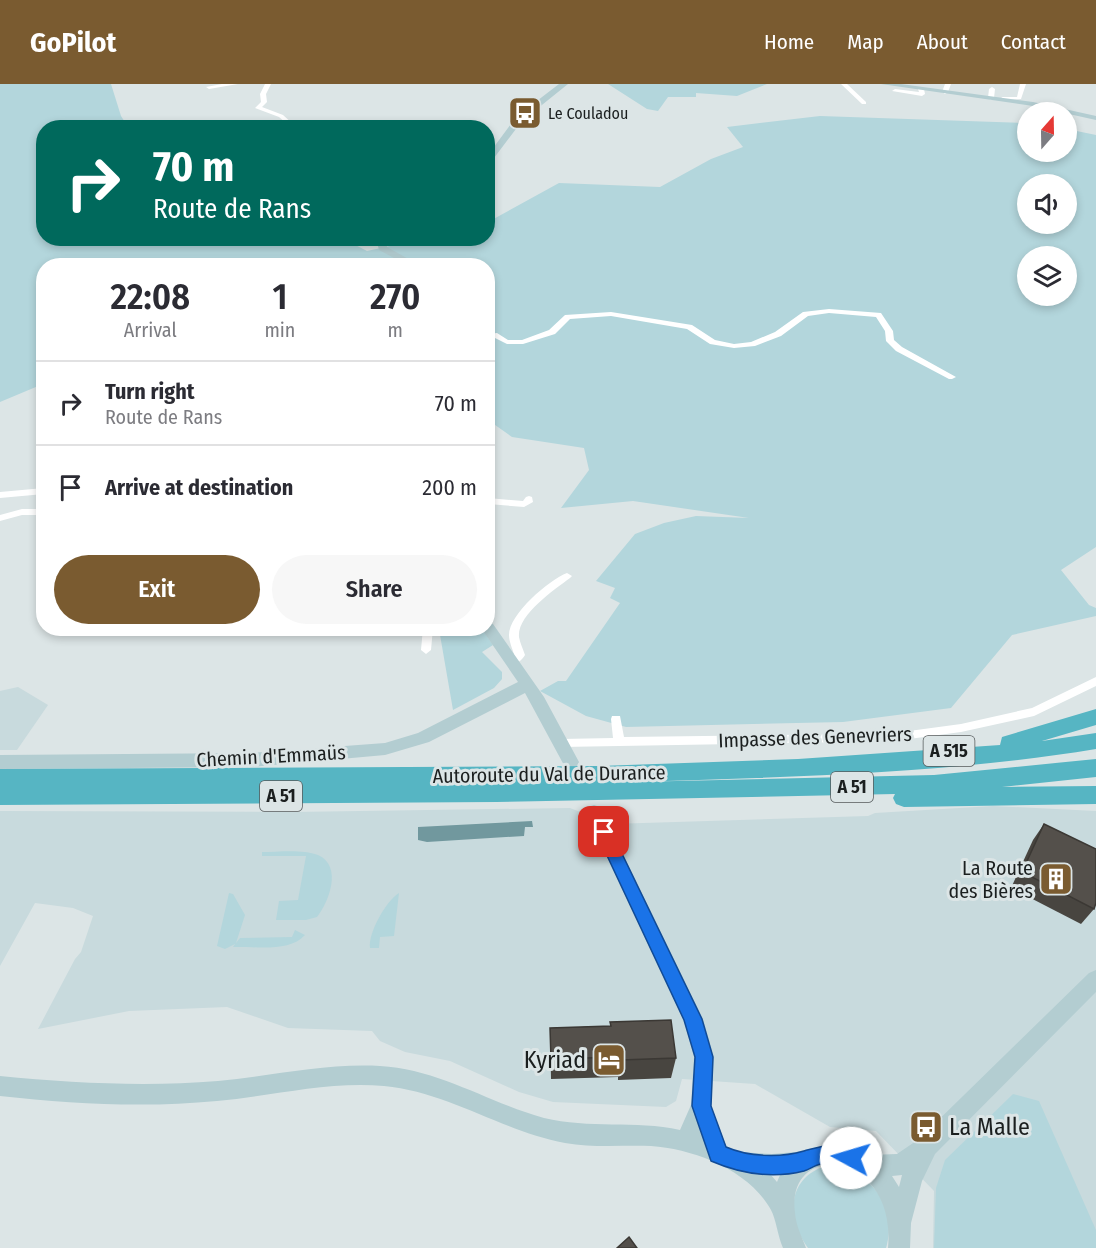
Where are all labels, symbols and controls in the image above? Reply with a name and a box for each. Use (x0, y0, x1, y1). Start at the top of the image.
text: GoPilot (30, 26, 116, 59)
text: Home (764, 29, 814, 55)
text: Map (847, 29, 884, 55)
text: About (917, 29, 968, 55)
text: Contact (1001, 29, 1066, 55)
bus stop icon: Le Couladou (507, 95, 543, 131)
north arrow (1017, 102, 1077, 162)
map controls (1017, 102, 1077, 306)
place label: Le Couladou (548, 104, 628, 123)
text: 70 m (153, 142, 234, 192)
icon: right (54, 144, 132, 222)
button: sound (1017, 174, 1077, 234)
text: Route de Rans (153, 193, 311, 225)
button: layers (1017, 246, 1077, 306)
text: 22:08 (111, 275, 190, 319)
text: 1 (272, 275, 287, 319)
text: 270 (370, 275, 420, 319)
text: Arrival (124, 318, 177, 342)
text: min (264, 318, 295, 342)
text: m (388, 318, 403, 342)
text: Turn right (105, 378, 194, 405)
icon: right (54, 387, 87, 420)
text: 70 m (435, 390, 477, 417)
text: Route de Rans (105, 405, 222, 429)
icon: arrive (54, 471, 87, 504)
text: Arrive at destination (105, 474, 293, 501)
text: 200 m (422, 474, 477, 501)
button: Exit (54, 555, 260, 624)
button: Share (272, 555, 477, 624)
street label: Impasse des Genevriers (718, 722, 912, 752)
road number: A 515 (924, 736, 974, 766)
street label: Chemin d'Emmaüs (196, 740, 346, 772)
street label: Autoroute du Val de Durance (432, 760, 666, 788)
road number: A 51 (831, 772, 873, 802)
road number: A 51 (260, 781, 302, 811)
pin (578, 806, 629, 857)
icon: arrive (587, 815, 620, 848)
place label: La Route des Bières (948, 856, 1033, 903)
building icon: La Route des Bières (1038, 861, 1074, 897)
hotel icon: Kyriad (591, 1042, 627, 1078)
place label: Kyriad (524, 1046, 586, 1074)
bus stop icon: La Malle (908, 1109, 944, 1145)
place label: La Malle (949, 1113, 1030, 1141)
position arrow (819, 1126, 883, 1190)

